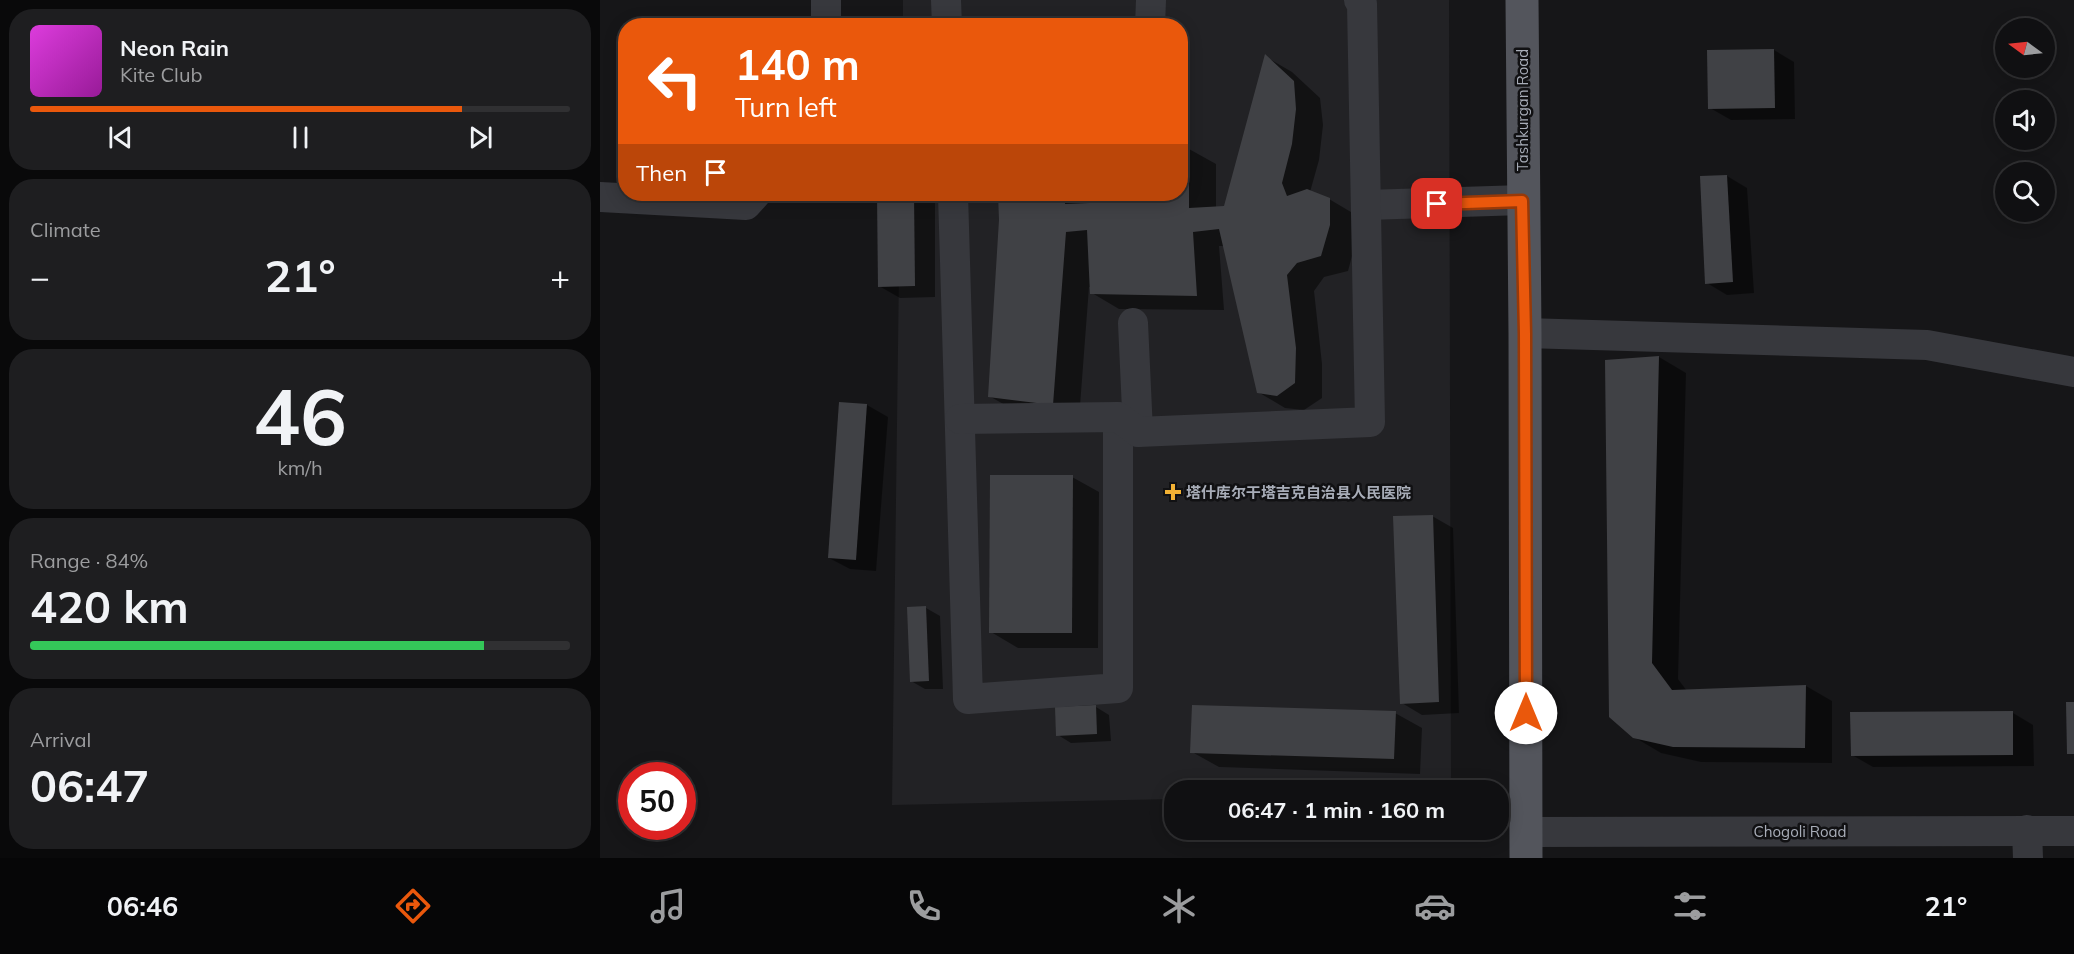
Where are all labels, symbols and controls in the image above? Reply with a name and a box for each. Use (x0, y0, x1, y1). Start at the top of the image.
north arrow (1995, 18, 2055, 78)
map controls (1995, 18, 2055, 222)
text: Neon Rain (120, 34, 229, 62)
text: 140 m (735, 38, 860, 91)
icon: left (636, 42, 714, 120)
street label: Tashkurgan Road (1513, 49, 1532, 171)
text: Kite Club (120, 62, 202, 87)
text: Turn left (735, 90, 837, 124)
button: sound (1995, 90, 2055, 150)
icon: previous (104, 121, 137, 154)
icon: pause (284, 121, 317, 154)
icon: next (464, 121, 497, 154)
icon: arrive (699, 156, 732, 189)
text: Then (636, 159, 687, 187)
button: search (1995, 162, 2055, 222)
pin (1411, 178, 1462, 229)
icon: arrive (1420, 187, 1453, 220)
text: Climate (30, 217, 101, 242)
text: 21° (264, 247, 336, 303)
text: − (30, 256, 50, 297)
text: + (550, 256, 570, 297)
text: 46 (253, 367, 347, 465)
text: km/h (277, 455, 323, 480)
marker: 塔什库尔干塔吉克自治县人民医院 (1164, 483, 1182, 501)
place label: 塔什库尔干塔吉克自治县人民医院 (1186, 483, 1411, 502)
text: Range · 84% (30, 548, 148, 573)
text: 420 km (30, 578, 189, 634)
position arrow (1494, 681, 1558, 745)
text: Arrival (30, 727, 91, 752)
text: 06:47 (30, 757, 149, 813)
speed limit sign: 50 (618, 762, 696, 840)
text: 06:47 · 1 min · 160 m (1228, 796, 1445, 824)
street label: Chogoli Road (1753, 822, 1847, 841)
icon: directions (392, 885, 434, 927)
icon: music (647, 885, 689, 927)
icon: phone (903, 885, 945, 927)
icon: climate (1158, 885, 1200, 927)
icon: car (1414, 885, 1456, 927)
icon: filters (1669, 885, 1711, 927)
text: 06:46 (107, 889, 178, 923)
text: 21° (1925, 889, 1967, 923)

